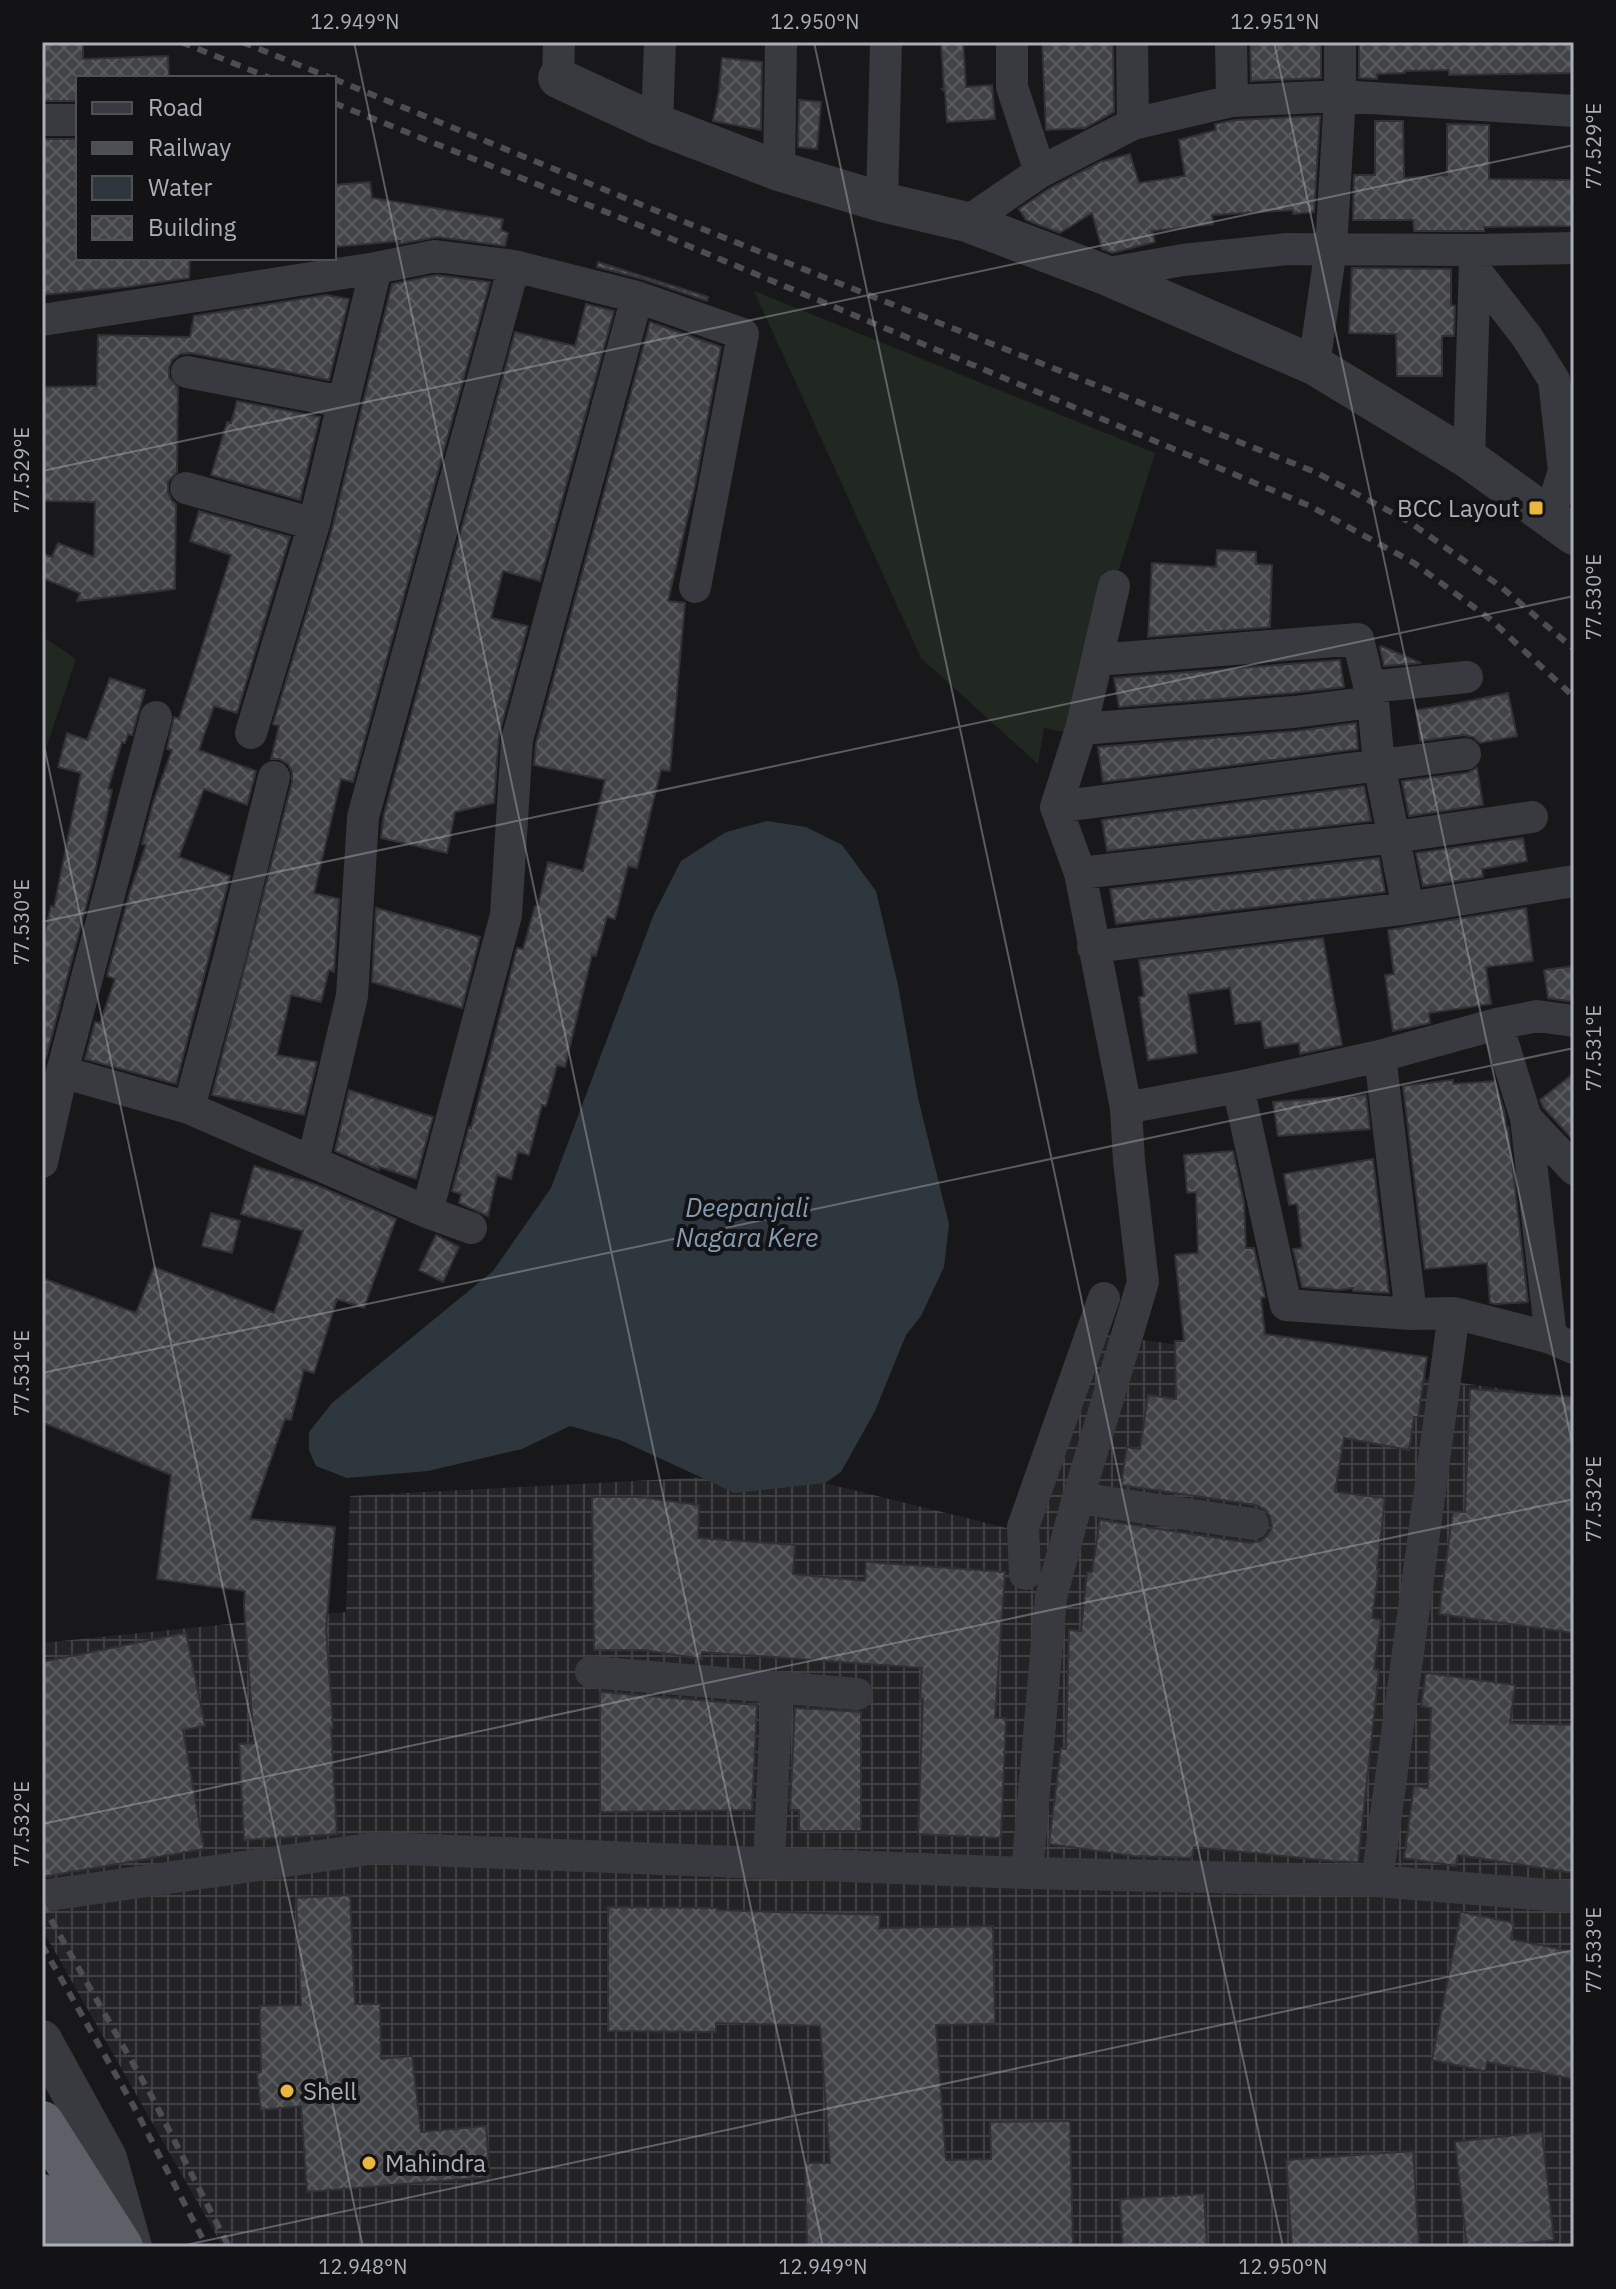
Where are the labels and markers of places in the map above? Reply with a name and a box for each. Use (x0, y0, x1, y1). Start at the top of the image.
place label: BCC Layout (1397, 492, 1520, 524)
marker: BCC Layout (1527, 499, 1545, 517)
place label: Shell (303, 2075, 357, 2107)
marker: Shell (278, 2082, 296, 2100)
place label: Mahindra (385, 2147, 486, 2179)
marker: Mahindra (360, 2154, 378, 2172)

